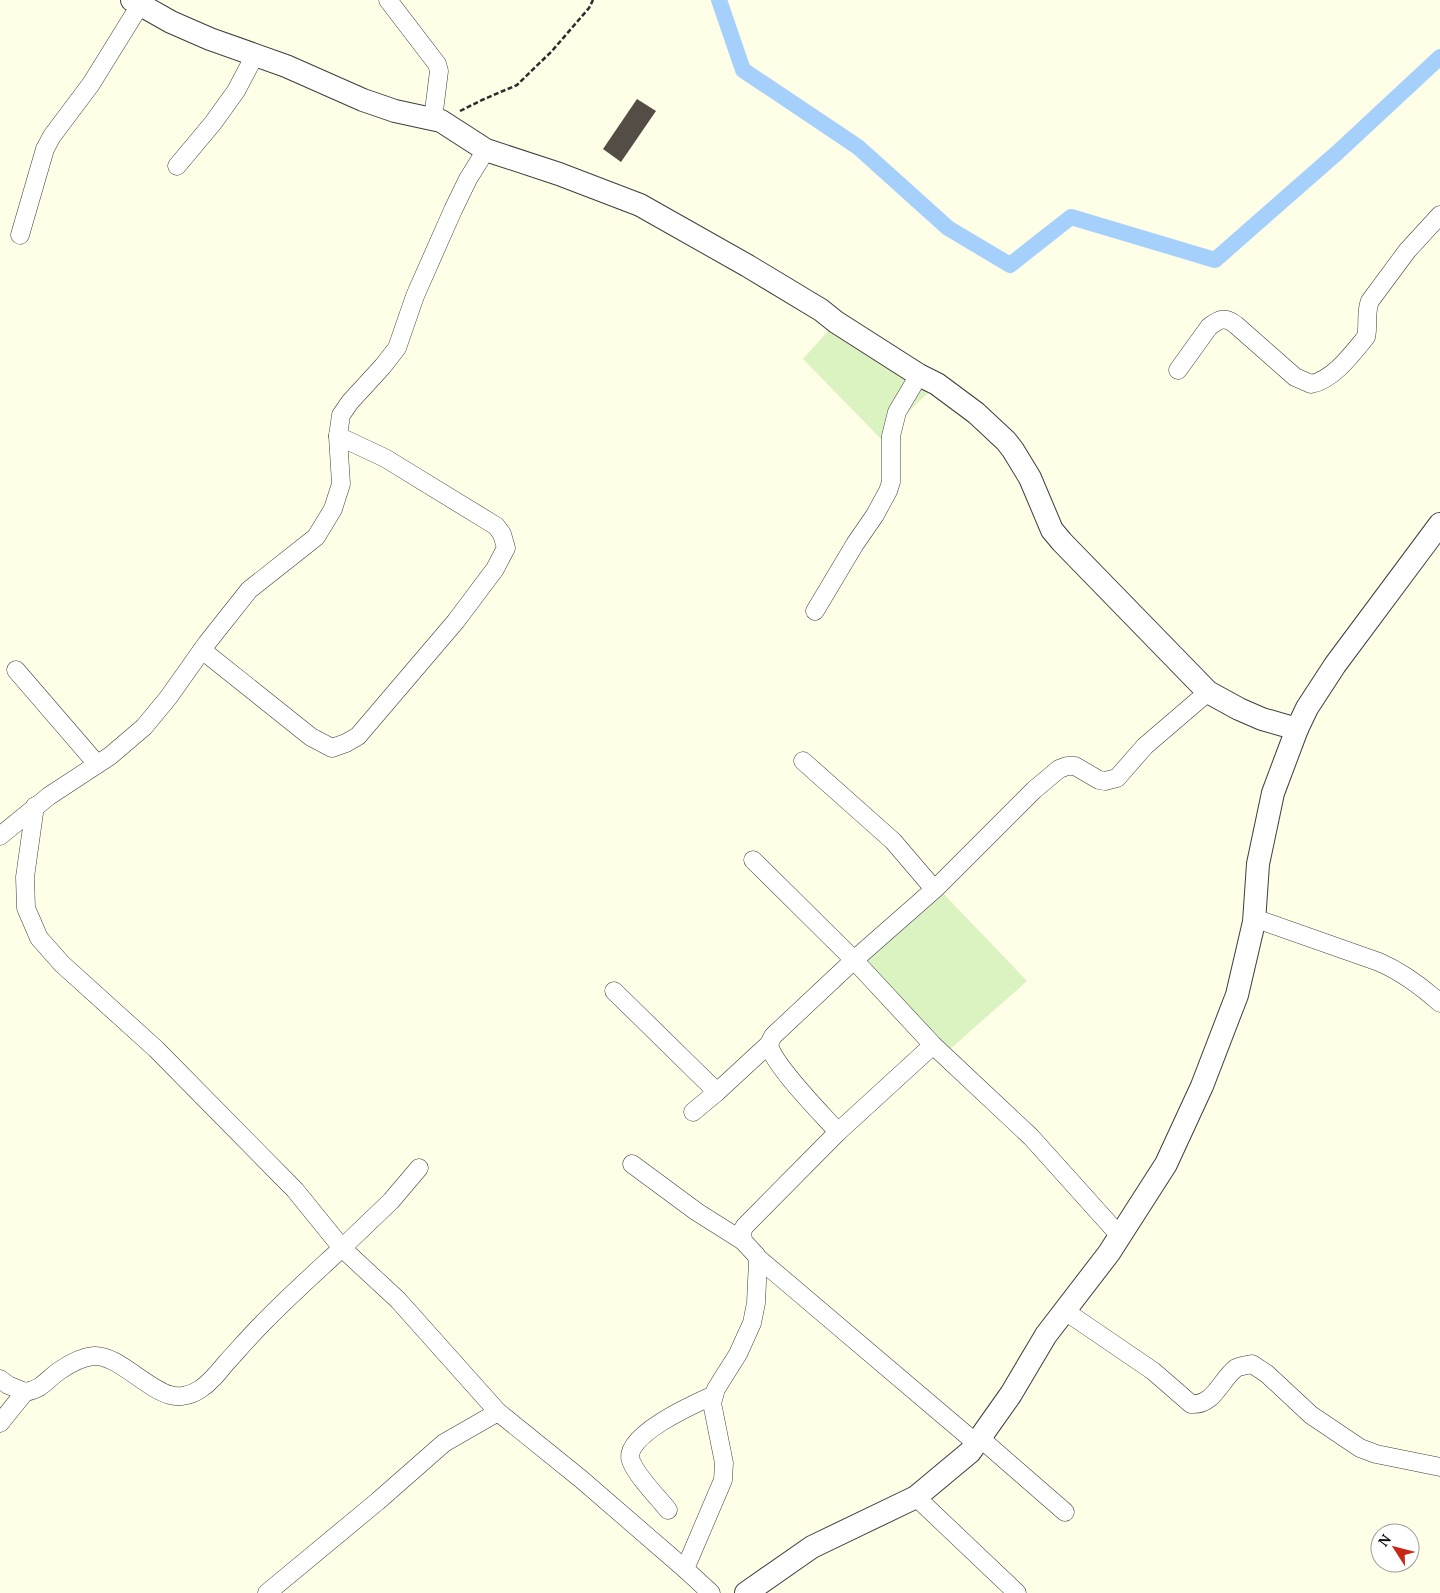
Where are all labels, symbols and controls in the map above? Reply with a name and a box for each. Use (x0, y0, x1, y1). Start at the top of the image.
north arrow (1370, 1523, 1420, 1573)
text: N (1373, 1530, 1395, 1550)

